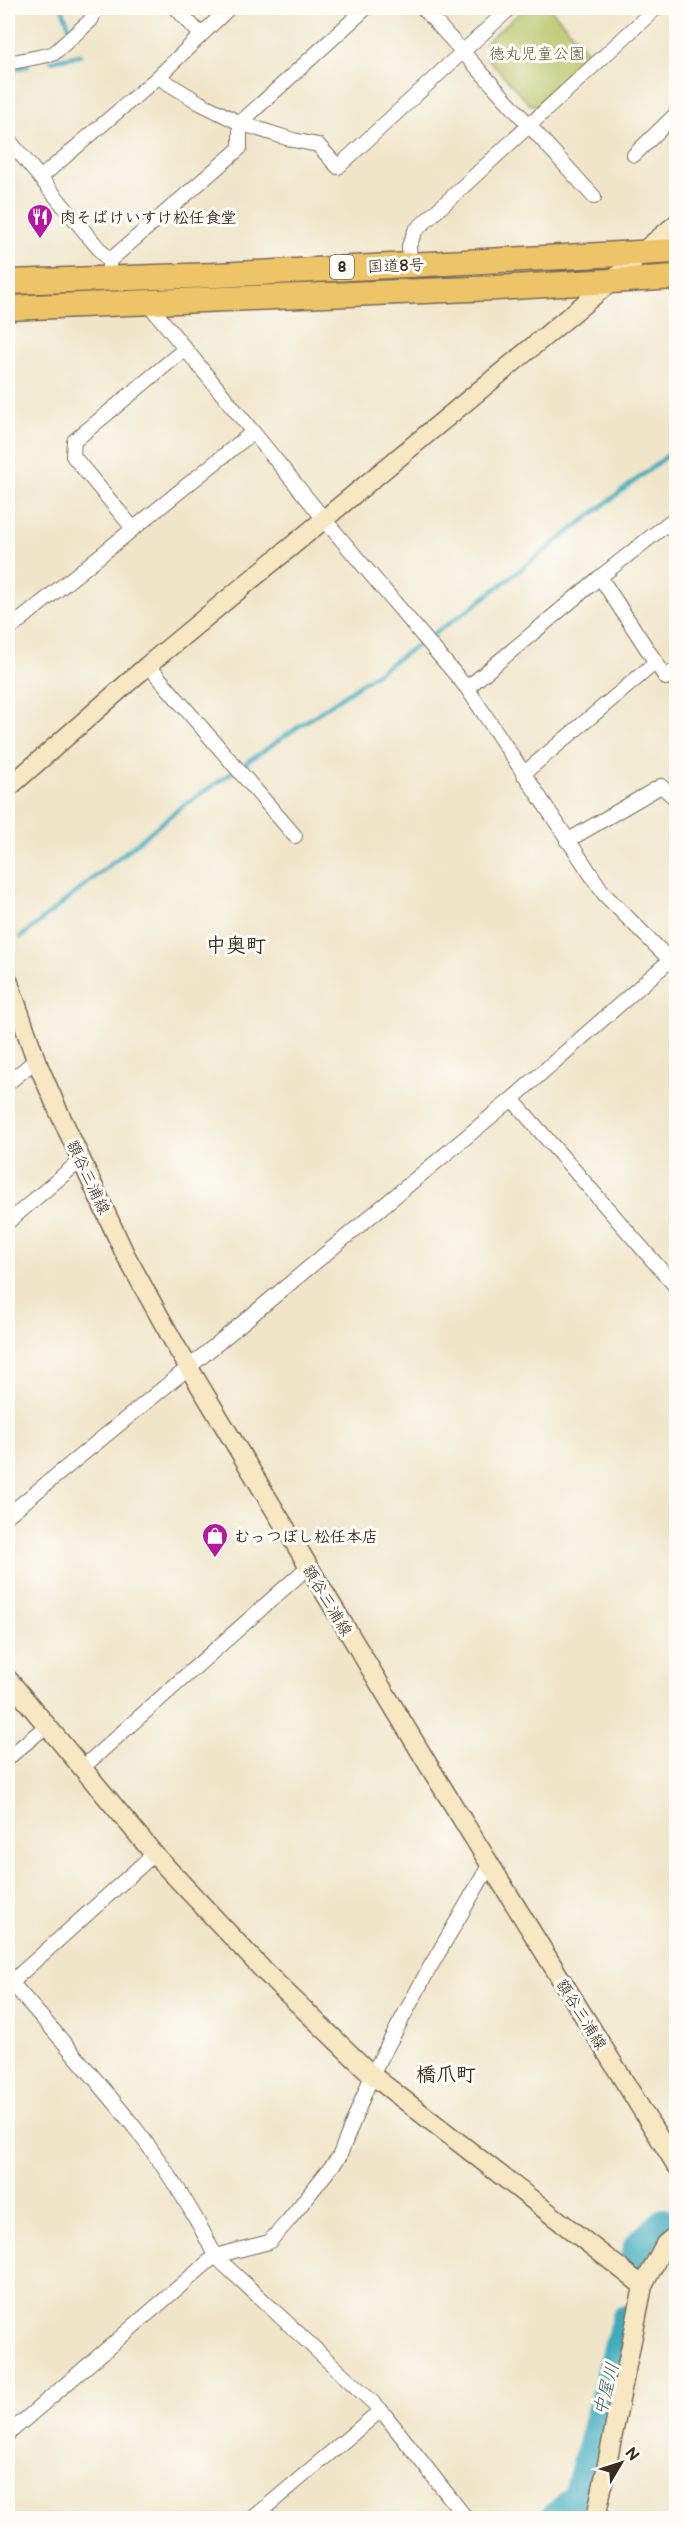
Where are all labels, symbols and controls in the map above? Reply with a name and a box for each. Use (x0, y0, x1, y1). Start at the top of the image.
park label: 徳丸児童公園 (489, 45, 585, 64)
restaurant icon: 肉そばけいすけ松任食堂 (25, 202, 55, 240)
place label: 肉そばけいすけ松任食堂 (60, 209, 237, 228)
road number: 8 (330, 255, 354, 279)
street label: 国道8号 (367, 256, 425, 277)
district label: 中奥町 (206, 934, 266, 958)
street label: 額谷三浦線 (62, 1137, 113, 1218)
shop icon: むっつぼし松任本店 (200, 1521, 230, 1559)
place label: むっつぼし松任本店 (234, 1528, 378, 1547)
street label: 額谷三浦線 (298, 1562, 355, 1640)
street label: 額谷三浦線 (551, 1976, 610, 2054)
district label: 橋爪町 (416, 2063, 476, 2087)
water label: 中屋川 (589, 2360, 624, 2418)
north arrow (591, 2433, 651, 2493)
text: N (620, 2444, 643, 2465)

